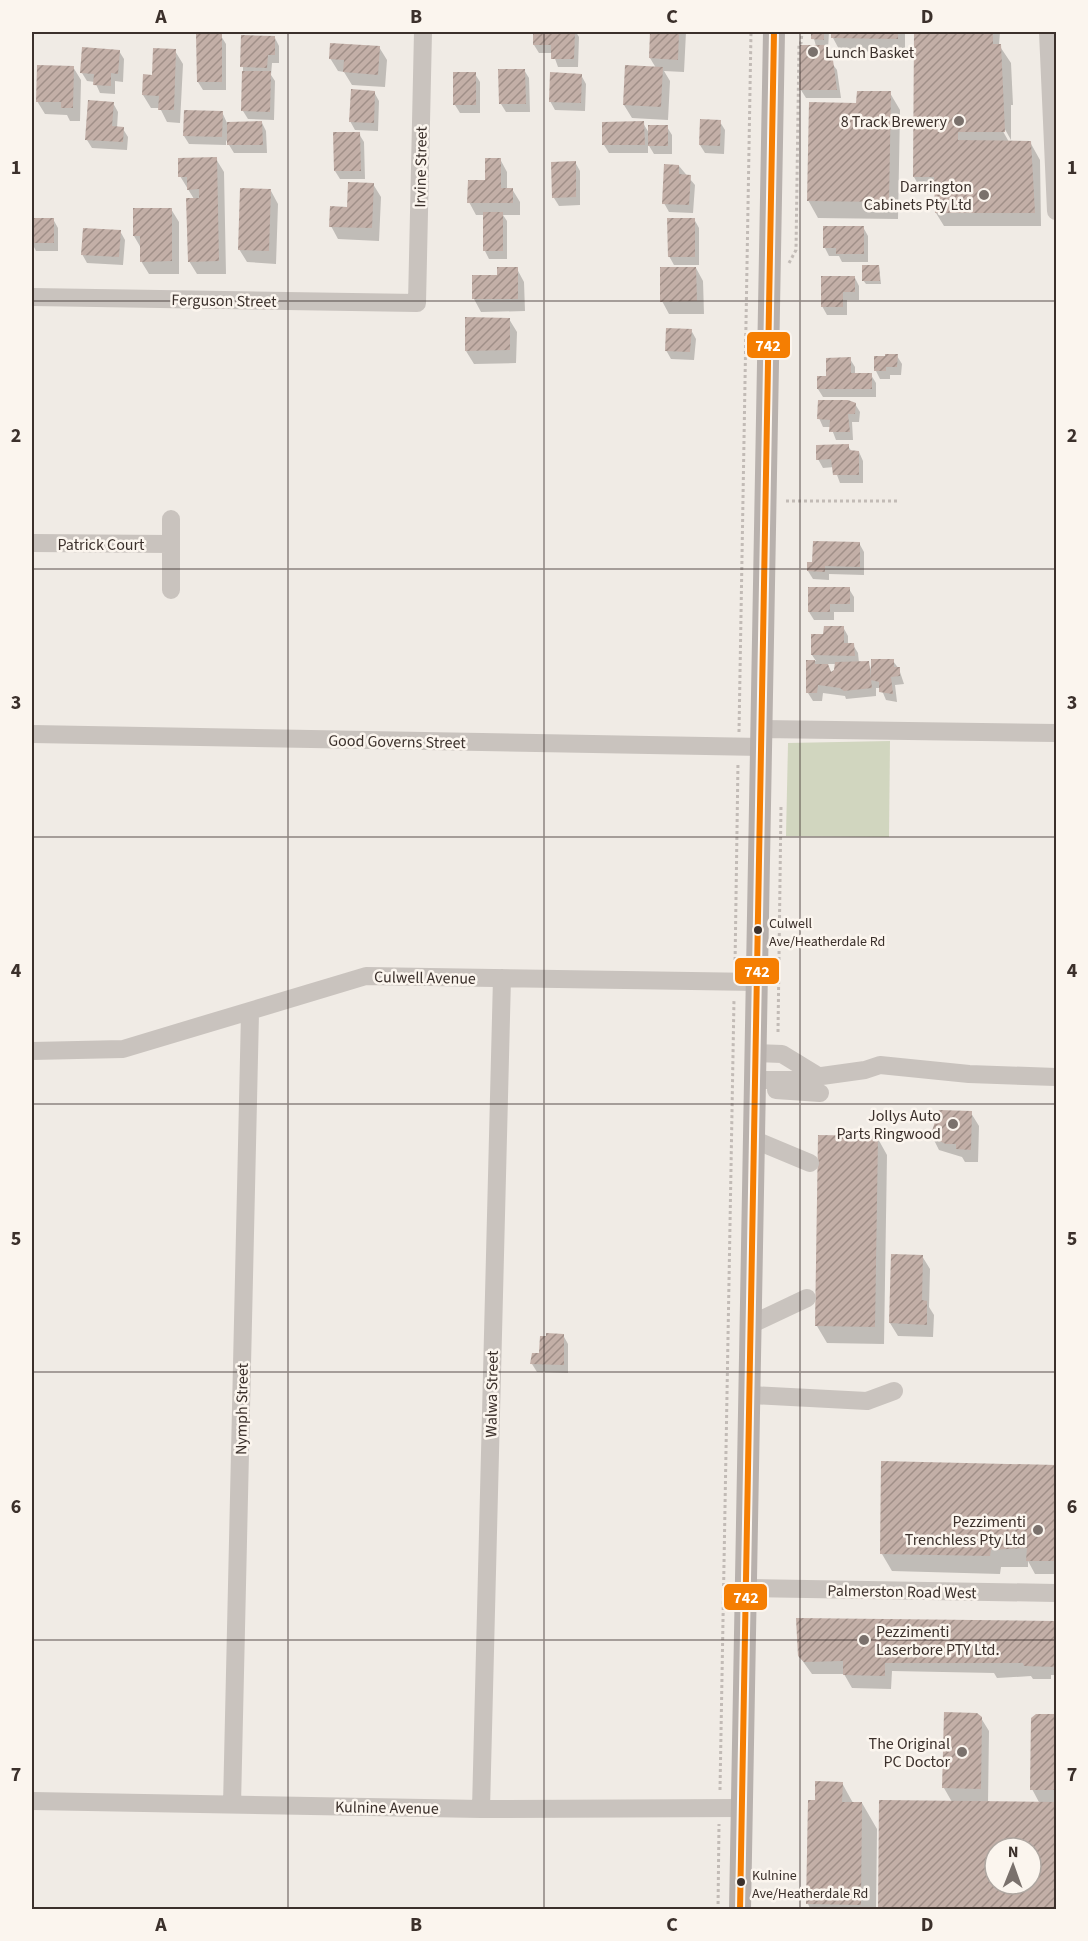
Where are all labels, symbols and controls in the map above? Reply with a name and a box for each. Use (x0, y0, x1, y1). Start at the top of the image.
text: A (154, 3, 167, 31)
text: B (410, 3, 422, 31)
text: C (666, 3, 678, 31)
text: D (921, 3, 933, 31)
place label: Lunch Basket (825, 42, 915, 64)
marker: Lunch Basket (806, 45, 820, 59)
place label: 8 Track Brewery (841, 111, 948, 133)
marker: 8 Track Brewery (952, 114, 966, 128)
street label: Irvine Street (409, 125, 433, 208)
text: 1 (11, 154, 21, 182)
text: 1 (1067, 154, 1077, 182)
place label: Darrington Cabinets Pty Ltd (864, 176, 972, 216)
marker: Darrington Cabinets Pty Ltd (977, 188, 991, 202)
street label: Ferguson Street (171, 289, 277, 313)
line badge: 742 (746, 331, 791, 359)
text: 742 (755, 335, 781, 357)
text: 2 (11, 422, 21, 450)
text: 2 (1067, 422, 1077, 450)
street label: Patrick Court (57, 534, 145, 556)
text: 3 (11, 689, 21, 717)
text: 3 (1067, 689, 1077, 717)
street label: Good Governs Street (328, 730, 466, 754)
place label: Culwell Ave/Heatherdale Rd (769, 914, 885, 952)
marker: Culwell Ave/Heatherdale Rd (752, 924, 764, 936)
text: 4 (11, 957, 22, 985)
line badge: 742 (734, 957, 780, 985)
text: 4 (1067, 957, 1078, 985)
text: 742 (744, 961, 770, 983)
street label: Culwell Avenue (374, 966, 476, 990)
place label: Jollys Auto Parts Ringwood (836, 1105, 941, 1145)
marker: Jollys Auto Parts Ringwood (946, 1117, 960, 1131)
text: 5 (11, 1225, 21, 1253)
text: 5 (1067, 1225, 1077, 1253)
street label: Walwa Street (480, 1350, 504, 1438)
street label: Nymph Street (230, 1362, 254, 1455)
text: 6 (11, 1493, 21, 1521)
text: 6 (1067, 1493, 1077, 1521)
place label: Pezzimenti Trenchless Pty Ltd (905, 1511, 1026, 1551)
marker: Pezzimenti Trenchless Pty Ltd (1031, 1523, 1045, 1537)
street label: Palmerston Road West (827, 1580, 977, 1604)
line badge: 742 (723, 1583, 768, 1611)
text: 742 (733, 1587, 759, 1609)
place label: Pezzimenti Laserbore PTY Ltd. (876, 1621, 999, 1661)
marker: Pezzimenti Laserbore PTY Ltd. (857, 1633, 871, 1647)
place label: The Original PC Doctor (869, 1733, 950, 1773)
marker: The Original PC Doctor (955, 1745, 969, 1759)
text: 7 (11, 1761, 21, 1789)
text: 7 (1067, 1761, 1077, 1789)
street label: Kulnine Avenue (335, 1796, 439, 1820)
north arrow (983, 1836, 1043, 1896)
text: N (1008, 1841, 1019, 1863)
place label: Kulnine Ave/Heatherdale Rd (752, 1866, 868, 1904)
marker: Kulnine Ave/Heatherdale Rd (735, 1876, 747, 1888)
text: A (154, 1911, 167, 1939)
text: B (410, 1911, 422, 1939)
text: C (666, 1911, 678, 1939)
text: D (921, 1911, 933, 1939)

